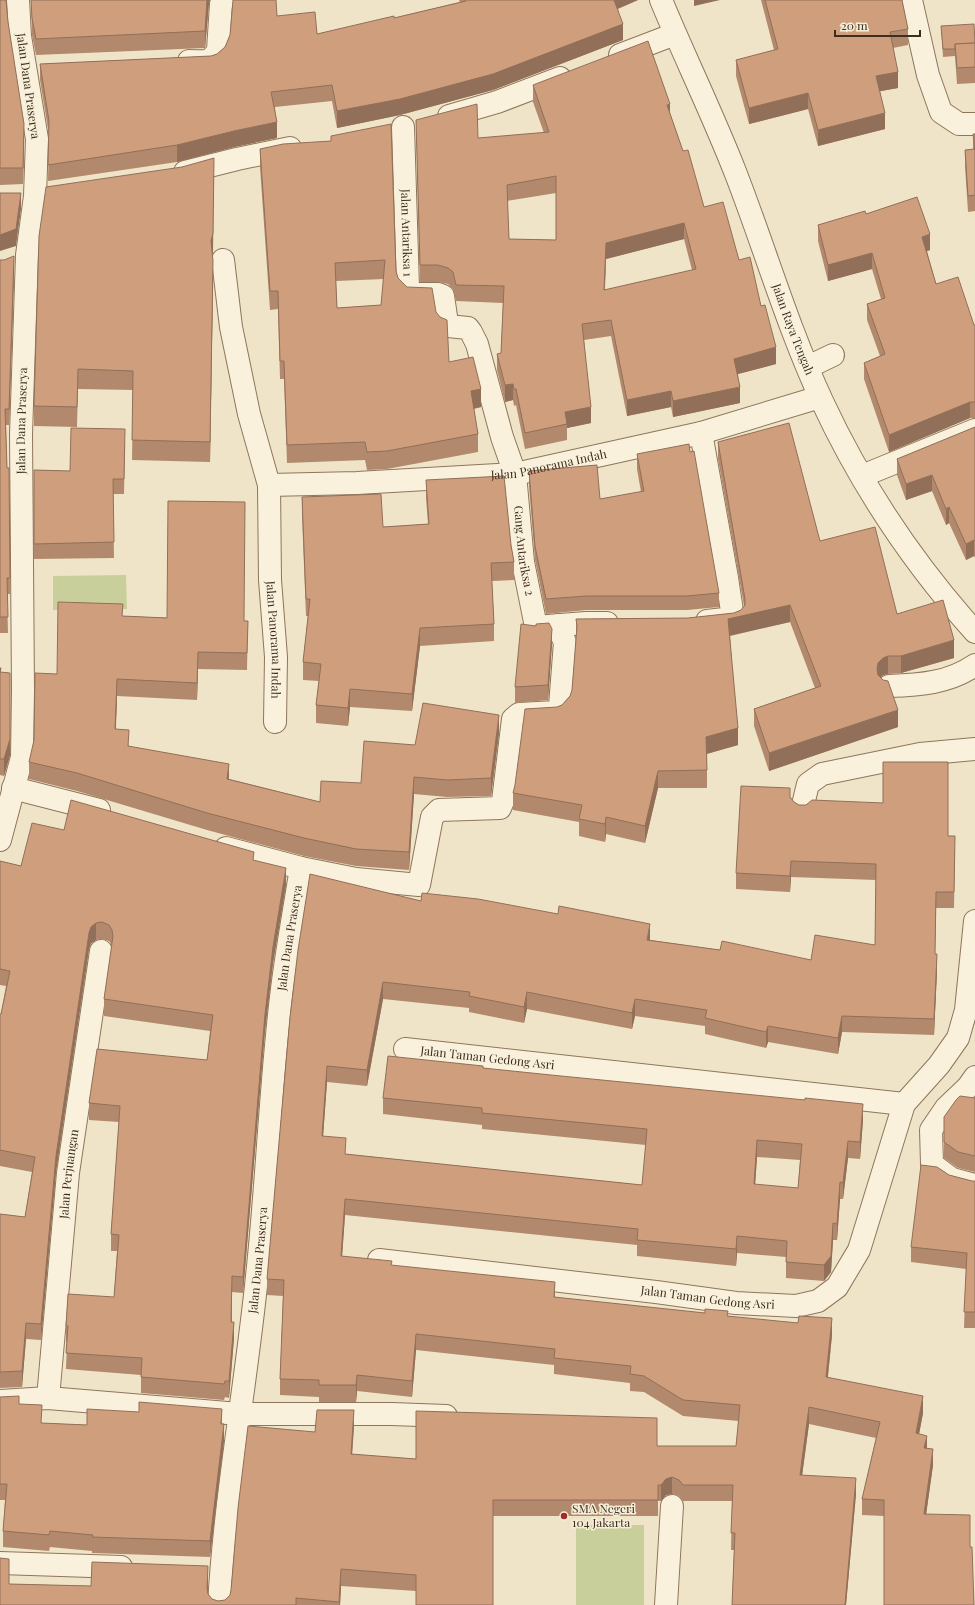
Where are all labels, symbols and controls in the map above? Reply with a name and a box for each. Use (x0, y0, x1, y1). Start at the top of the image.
scale bar (835, 12, 920, 38)
text: 20 m (841, 17, 868, 33)
street label: Jalan Dana Praserya (13, 31, 44, 140)
street label: Jalan Antariksa 1 (398, 188, 417, 278)
street label: Jalan Raya Tengah (769, 280, 819, 377)
street label: Jalan Dana Praserya (12, 367, 30, 475)
street label: Jalan Panorama Indah (489, 445, 608, 482)
street label: Gang Antariksa 2 (511, 505, 539, 597)
street label: Jalan Panorama Indah (263, 579, 285, 699)
street label: Jalan Dana Praserya (273, 884, 305, 993)
street label: Jalan Taman Gedong Asri (419, 1042, 556, 1072)
street label: Jalan Perjuangan (55, 1128, 81, 1220)
street label: Jalan Dana Praserya (244, 1206, 270, 1315)
street label: Jalan Taman Gedong Asri (639, 1281, 776, 1312)
place label: SMA Negeri 104 Jakarta (572, 1500, 635, 1530)
marker: SMA Negeri 104 Jakarta (559, 1511, 569, 1521)

